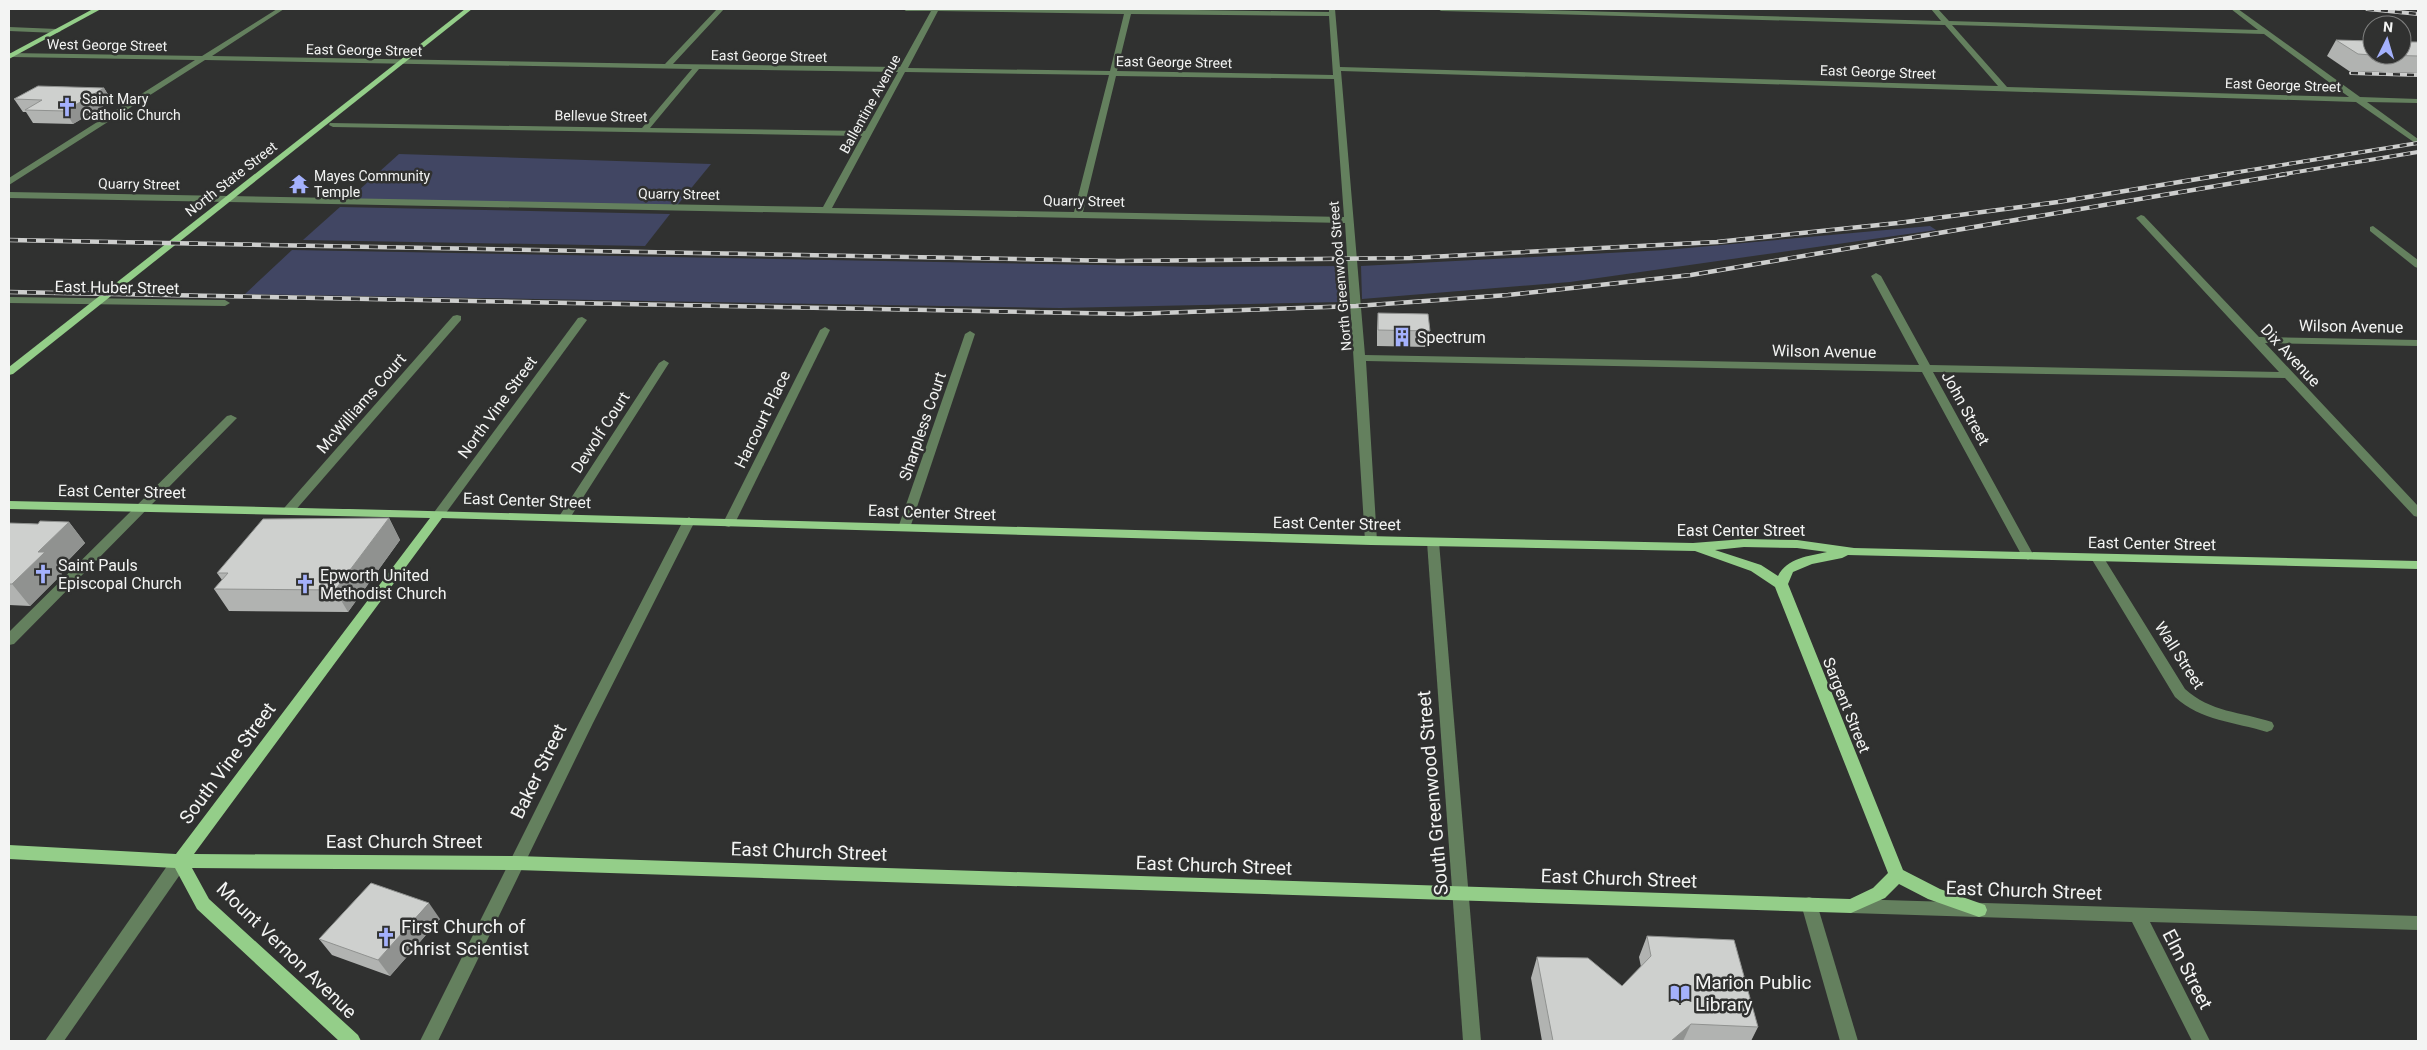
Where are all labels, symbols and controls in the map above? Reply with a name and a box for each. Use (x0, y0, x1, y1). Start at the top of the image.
north arrow (2362, 15, 2412, 65)
text: N (2383, 19, 2394, 35)
street label: West George Street (47, 36, 168, 54)
street label: East George Street (306, 41, 423, 59)
street label: East George Street (711, 47, 828, 65)
street label: Ballentine Avenue (836, 52, 904, 156)
street label: East George Street (1116, 53, 1233, 71)
street label: East George Street (1820, 62, 1937, 82)
street label: East George Street (2225, 75, 2342, 95)
place label: Saint Mary Catholic Church (82, 91, 181, 123)
church icon: Saint Mary Catholic Church (56, 96, 78, 118)
street label: Bellevue Street (555, 107, 648, 125)
street label: North State Street (182, 138, 280, 220)
place label: Mayes Community Temple (314, 168, 430, 200)
temple icon: Mayes Community Temple (288, 173, 310, 195)
street label: Quarry Street (98, 175, 180, 193)
street label: Quarry Street (638, 185, 720, 203)
street label: Quarry Street (1043, 192, 1125, 210)
street label: North Greenwood Street (1325, 200, 1355, 352)
street label: East Huber Street (55, 277, 179, 298)
street label: Wilson Avenue (2299, 316, 2403, 337)
street label: Dix Avenue (2257, 320, 2324, 391)
building icon: Spectrum (1391, 326, 1413, 348)
place label: Spectrum (1417, 328, 1486, 347)
street label: Wilson Avenue (1772, 341, 1876, 362)
street label: McWilliams Court (313, 349, 410, 457)
street label: North Vine Street (454, 352, 541, 462)
street label: Harcourt Place (731, 367, 794, 471)
street label: John Street (1937, 368, 1994, 449)
street label: Sharpless Court (895, 369, 950, 483)
street label: Dewolf Court (567, 388, 634, 476)
street label: East Center Street (58, 481, 186, 502)
street label: East Center Street (463, 489, 591, 512)
street label: East Center Street (868, 501, 996, 524)
street label: East Center Street (1273, 513, 1401, 534)
street label: East Center Street (1677, 521, 1805, 540)
street label: East Center Street (2088, 533, 2216, 554)
place label: Saint Pauls Episcopal Church (58, 556, 182, 593)
church icon: Saint Pauls Episcopal Church (32, 563, 54, 585)
place label: Epworth United Methodist Church (320, 566, 447, 603)
church icon: Epworth United Methodist Church (294, 573, 316, 595)
street label: Wall Street (2151, 618, 2208, 693)
street label: Sargent Street (1819, 655, 1874, 756)
street label: South Greenwood Street (1412, 690, 1453, 896)
street label: South Vine Street (174, 698, 281, 829)
street label: Baker Street (506, 720, 571, 823)
street label: East Church Street (326, 830, 482, 853)
street label: East Church Street (730, 837, 888, 866)
street label: East Church Street (1135, 851, 1293, 880)
street label: East Church Street (1540, 864, 1698, 893)
street label: East Church Street (1945, 876, 2103, 905)
street label: Mount Vernon Avenue (212, 877, 362, 1023)
place label: First Church of Christ Scientist (401, 915, 529, 960)
street label: Elm Street (2158, 925, 2218, 1013)
church icon: First Church of Christ Scientist (375, 926, 397, 948)
place label: Marion Public Library (1695, 971, 1811, 1016)
library icon: Marion Public Library (1669, 982, 1691, 1004)

